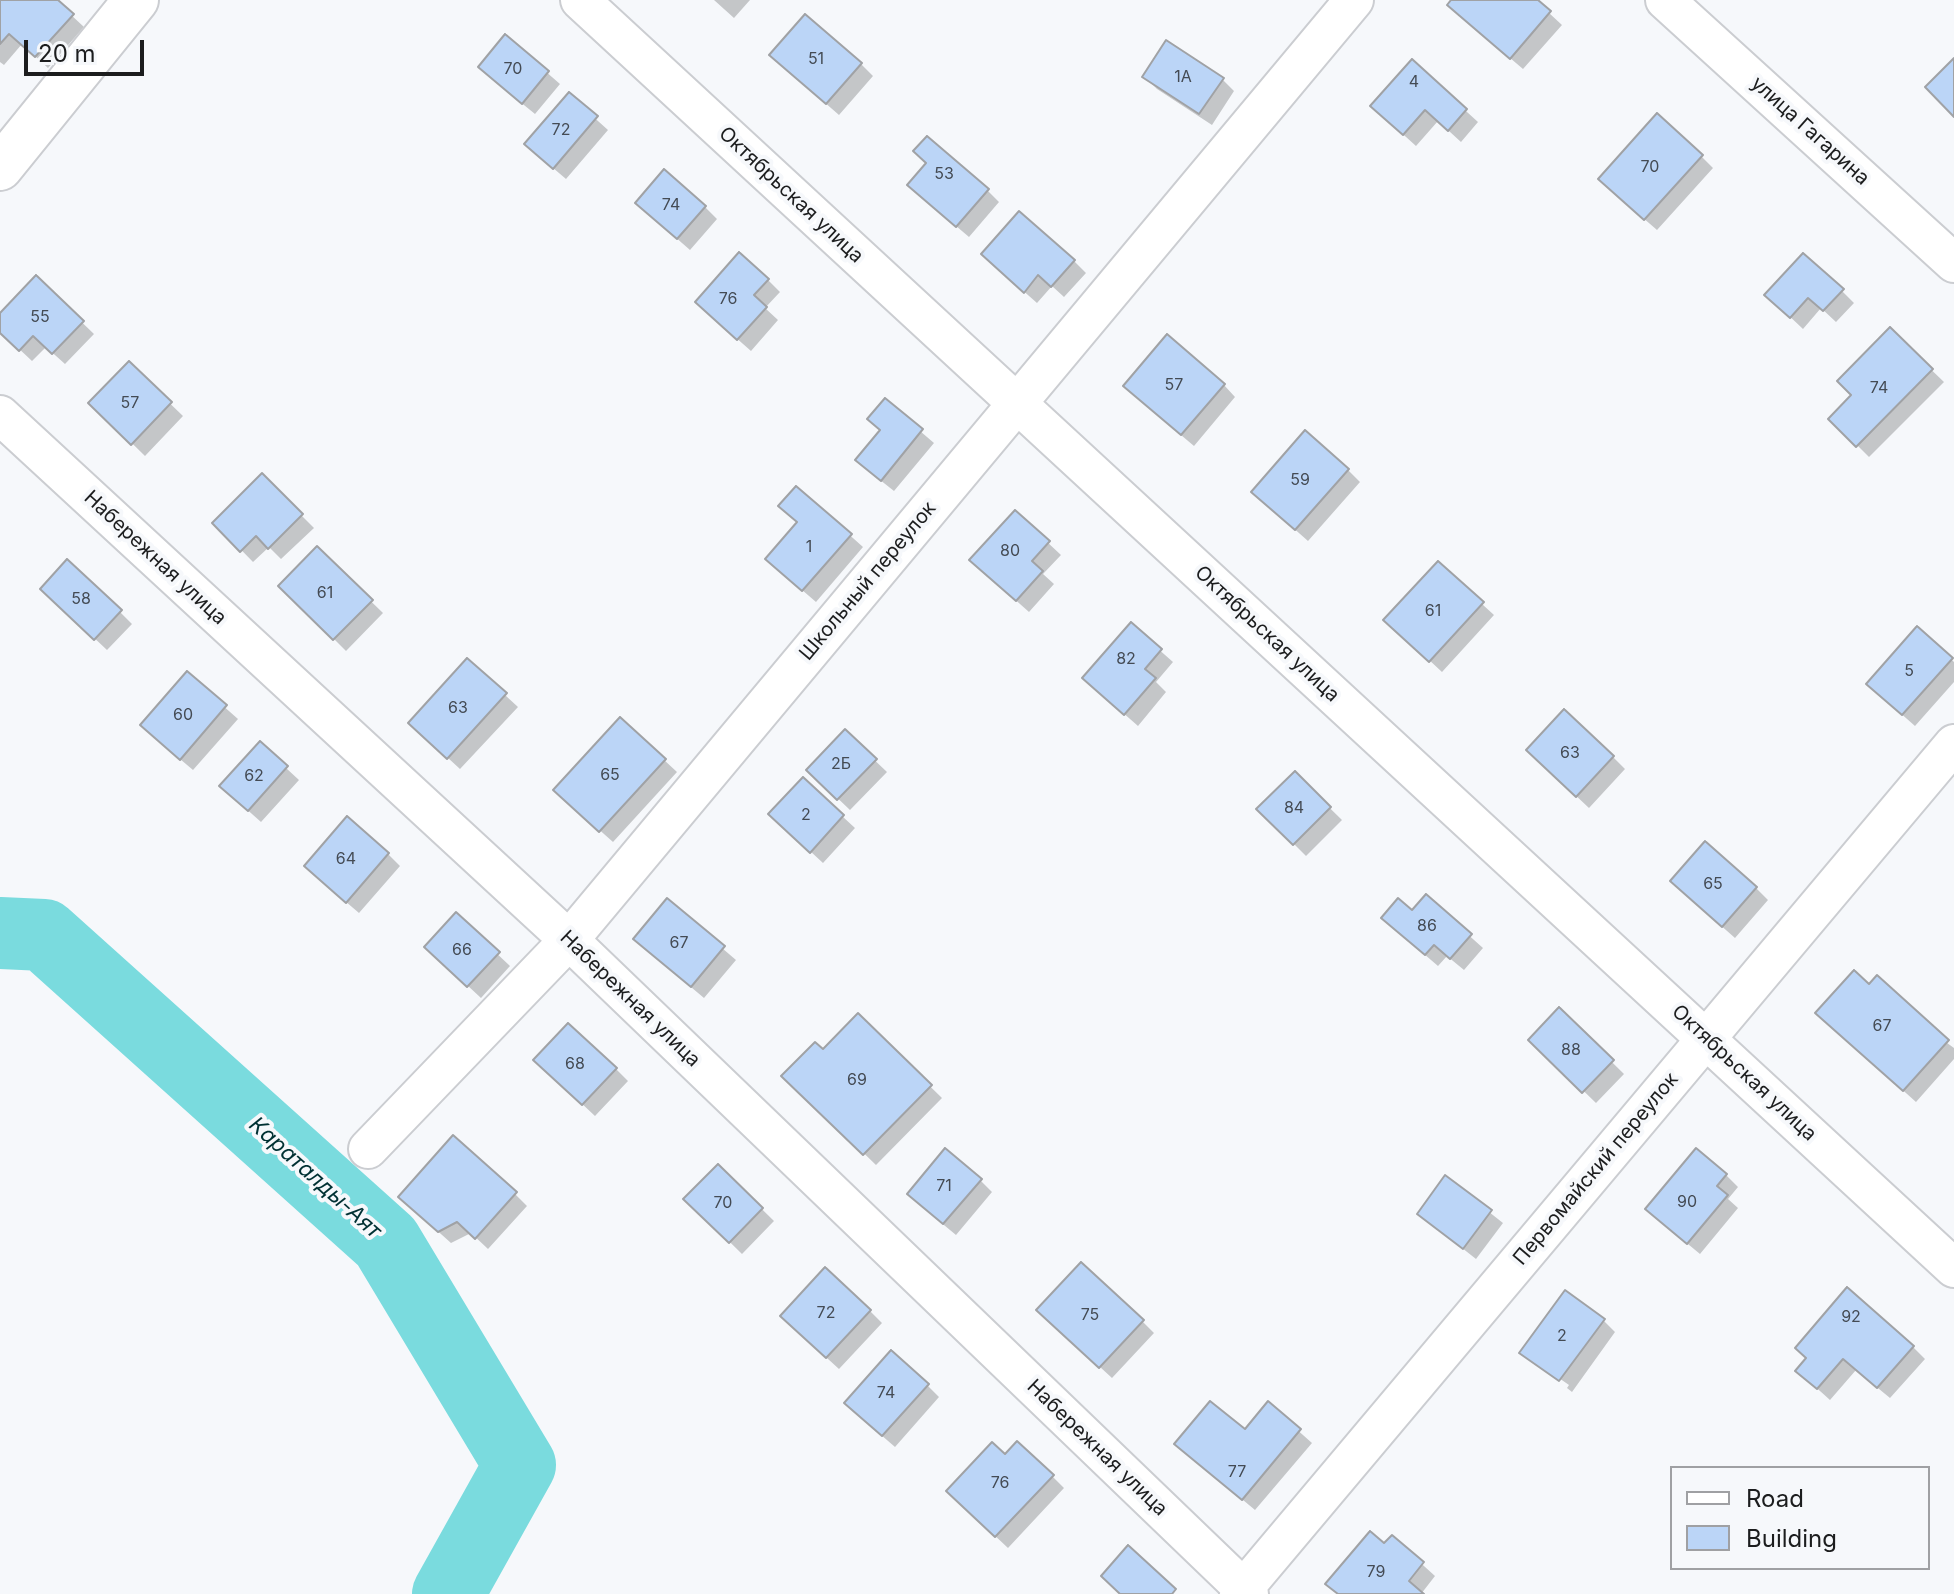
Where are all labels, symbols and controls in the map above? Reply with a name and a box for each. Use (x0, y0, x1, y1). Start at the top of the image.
scale bar (28, 24, 148, 74)
text: 20 m (38, 39, 96, 68)
house number: 51 (808, 49, 824, 69)
house number: 70 (504, 59, 522, 79)
house number: 1А (1174, 67, 1192, 87)
house number: 4 (1409, 72, 1419, 92)
street label: улица Гагарина (1746, 72, 1874, 190)
house number: 72 (552, 120, 570, 140)
street label: Октябрьская улица (714, 122, 868, 268)
house number: 70 (1641, 157, 1659, 177)
house number: 53 (934, 164, 954, 184)
house number: 74 (662, 195, 680, 215)
house number: 76 (719, 289, 737, 309)
house number: 55 (30, 307, 50, 327)
house number: 57 (1165, 375, 1183, 395)
house number: 74 (1870, 378, 1888, 398)
house number: 57 (121, 393, 139, 413)
house number: 59 (1290, 470, 1310, 490)
street label: Набережная улица (79, 486, 231, 630)
street label: Школьный переулок (795, 497, 941, 665)
house number: 1 (806, 537, 812, 557)
house number: 80 (1000, 541, 1020, 561)
street label: Октябрьская улица (1190, 561, 1344, 707)
house number: 61 (317, 583, 333, 603)
house number: 58 (71, 589, 91, 609)
house number: 61 (1425, 601, 1441, 621)
house number: 82 (1116, 649, 1136, 669)
house number: 5 (1904, 661, 1914, 681)
house number: 63 (448, 698, 468, 718)
house number: 60 (173, 705, 193, 725)
house number: 63 (1560, 743, 1580, 763)
house number: 2Б (831, 754, 851, 774)
house number: 65 (600, 765, 620, 785)
house number: 62 (244, 766, 264, 786)
house number: 84 (1284, 798, 1304, 818)
house number: 2 (801, 805, 811, 825)
house number: 64 (336, 849, 356, 869)
house number: 65 (1703, 874, 1723, 894)
house number: 86 (1417, 916, 1437, 936)
street label: Набережная улица (555, 926, 705, 1072)
house number: 67 (670, 933, 688, 953)
house number: 66 (452, 940, 472, 960)
street label: Октябрьская улица (1667, 1000, 1821, 1146)
house number: 67 (1873, 1016, 1891, 1036)
house number: 88 (1561, 1040, 1581, 1060)
house number: 68 (565, 1054, 585, 1074)
street label: Первомайский переулок (1508, 1068, 1684, 1270)
house number: 69 (847, 1070, 867, 1090)
water label: Караталды-Аят (243, 1112, 387, 1244)
house number: 71 (936, 1176, 952, 1196)
house number: 90 (1677, 1192, 1697, 1212)
house number: 70 (714, 1193, 732, 1213)
house number: 72 (817, 1303, 835, 1323)
house number: 75 (1081, 1305, 1099, 1325)
house number: 92 (1841, 1307, 1861, 1327)
house number: 2 (1557, 1326, 1567, 1346)
street label: Набережная улица (1022, 1375, 1172, 1521)
house number: 74 (877, 1383, 895, 1403)
house number: 77 (1228, 1462, 1246, 1482)
legend (1670, 1466, 1930, 1570)
house number: 76 (991, 1473, 1009, 1493)
text: Road (1746, 1484, 1804, 1513)
text: Building (1746, 1524, 1837, 1553)
house number: 79 (1367, 1562, 1385, 1582)

